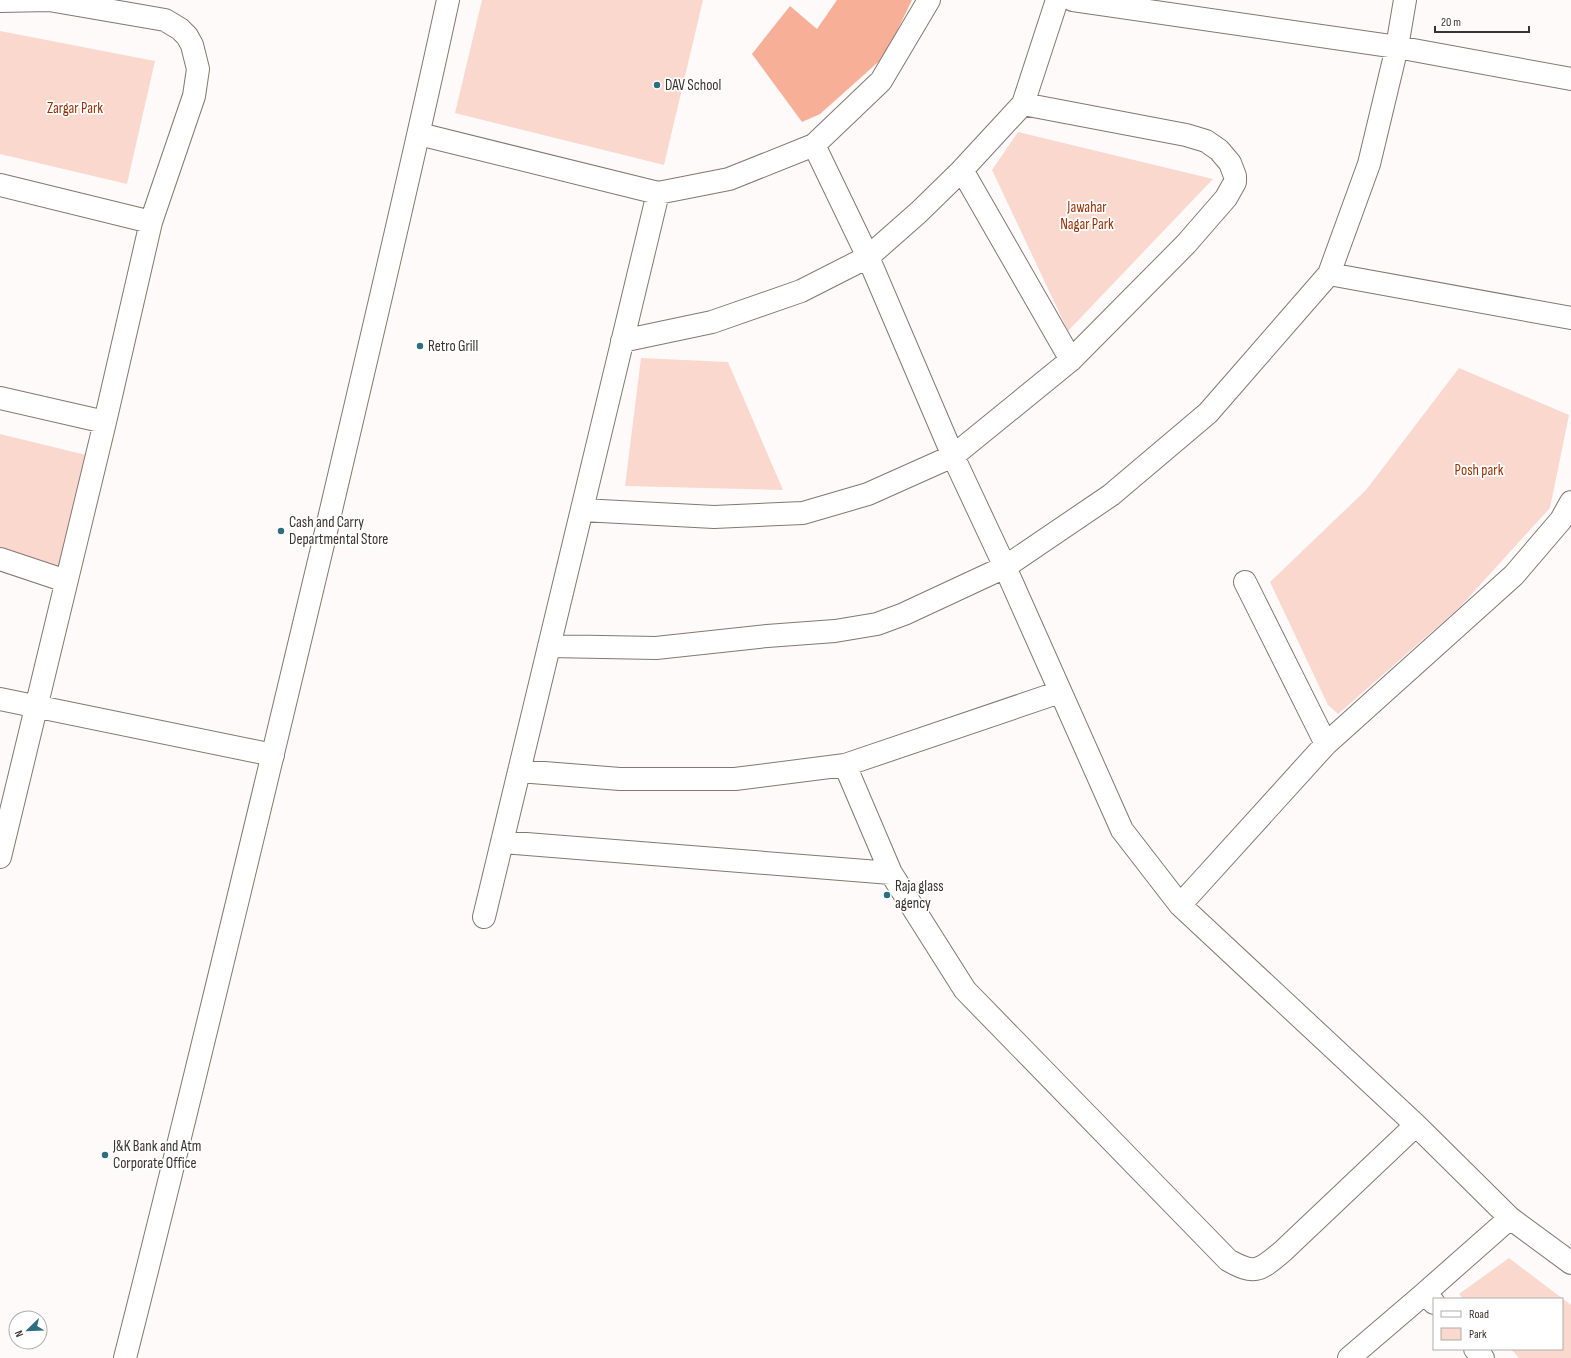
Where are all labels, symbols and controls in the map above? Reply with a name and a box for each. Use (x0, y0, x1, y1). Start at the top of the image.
scale bar (1435, 8, 1529, 34)
text: 20 m (1441, 15, 1461, 30)
place label: DAV School (665, 76, 721, 95)
marker: DAV School (652, 80, 662, 90)
park label: Zargar Park (47, 99, 103, 118)
park label: Jawahar Nagar Park (1060, 198, 1114, 234)
place label: Retro Grill (428, 337, 478, 356)
marker: Retro Grill (415, 341, 425, 351)
park label: Posh park (1455, 461, 1504, 480)
place label: Cash and Carry Departmental Store (289, 513, 388, 549)
marker: Cash and Carry Departmental Store (276, 526, 286, 536)
place label: Raja glass agency (895, 877, 944, 913)
marker: Raja glass agency (882, 890, 892, 900)
place label: J&K Bank and Atm Corporate Office (112, 1137, 201, 1173)
marker: J&K Bank and Atm Corporate Office (100, 1150, 110, 1160)
legend (1433, 1298, 1563, 1350)
text: Road (1469, 1307, 1489, 1322)
north arrow (8, 1310, 48, 1350)
text: Park (1469, 1327, 1487, 1342)
text: N (12, 1328, 26, 1339)

